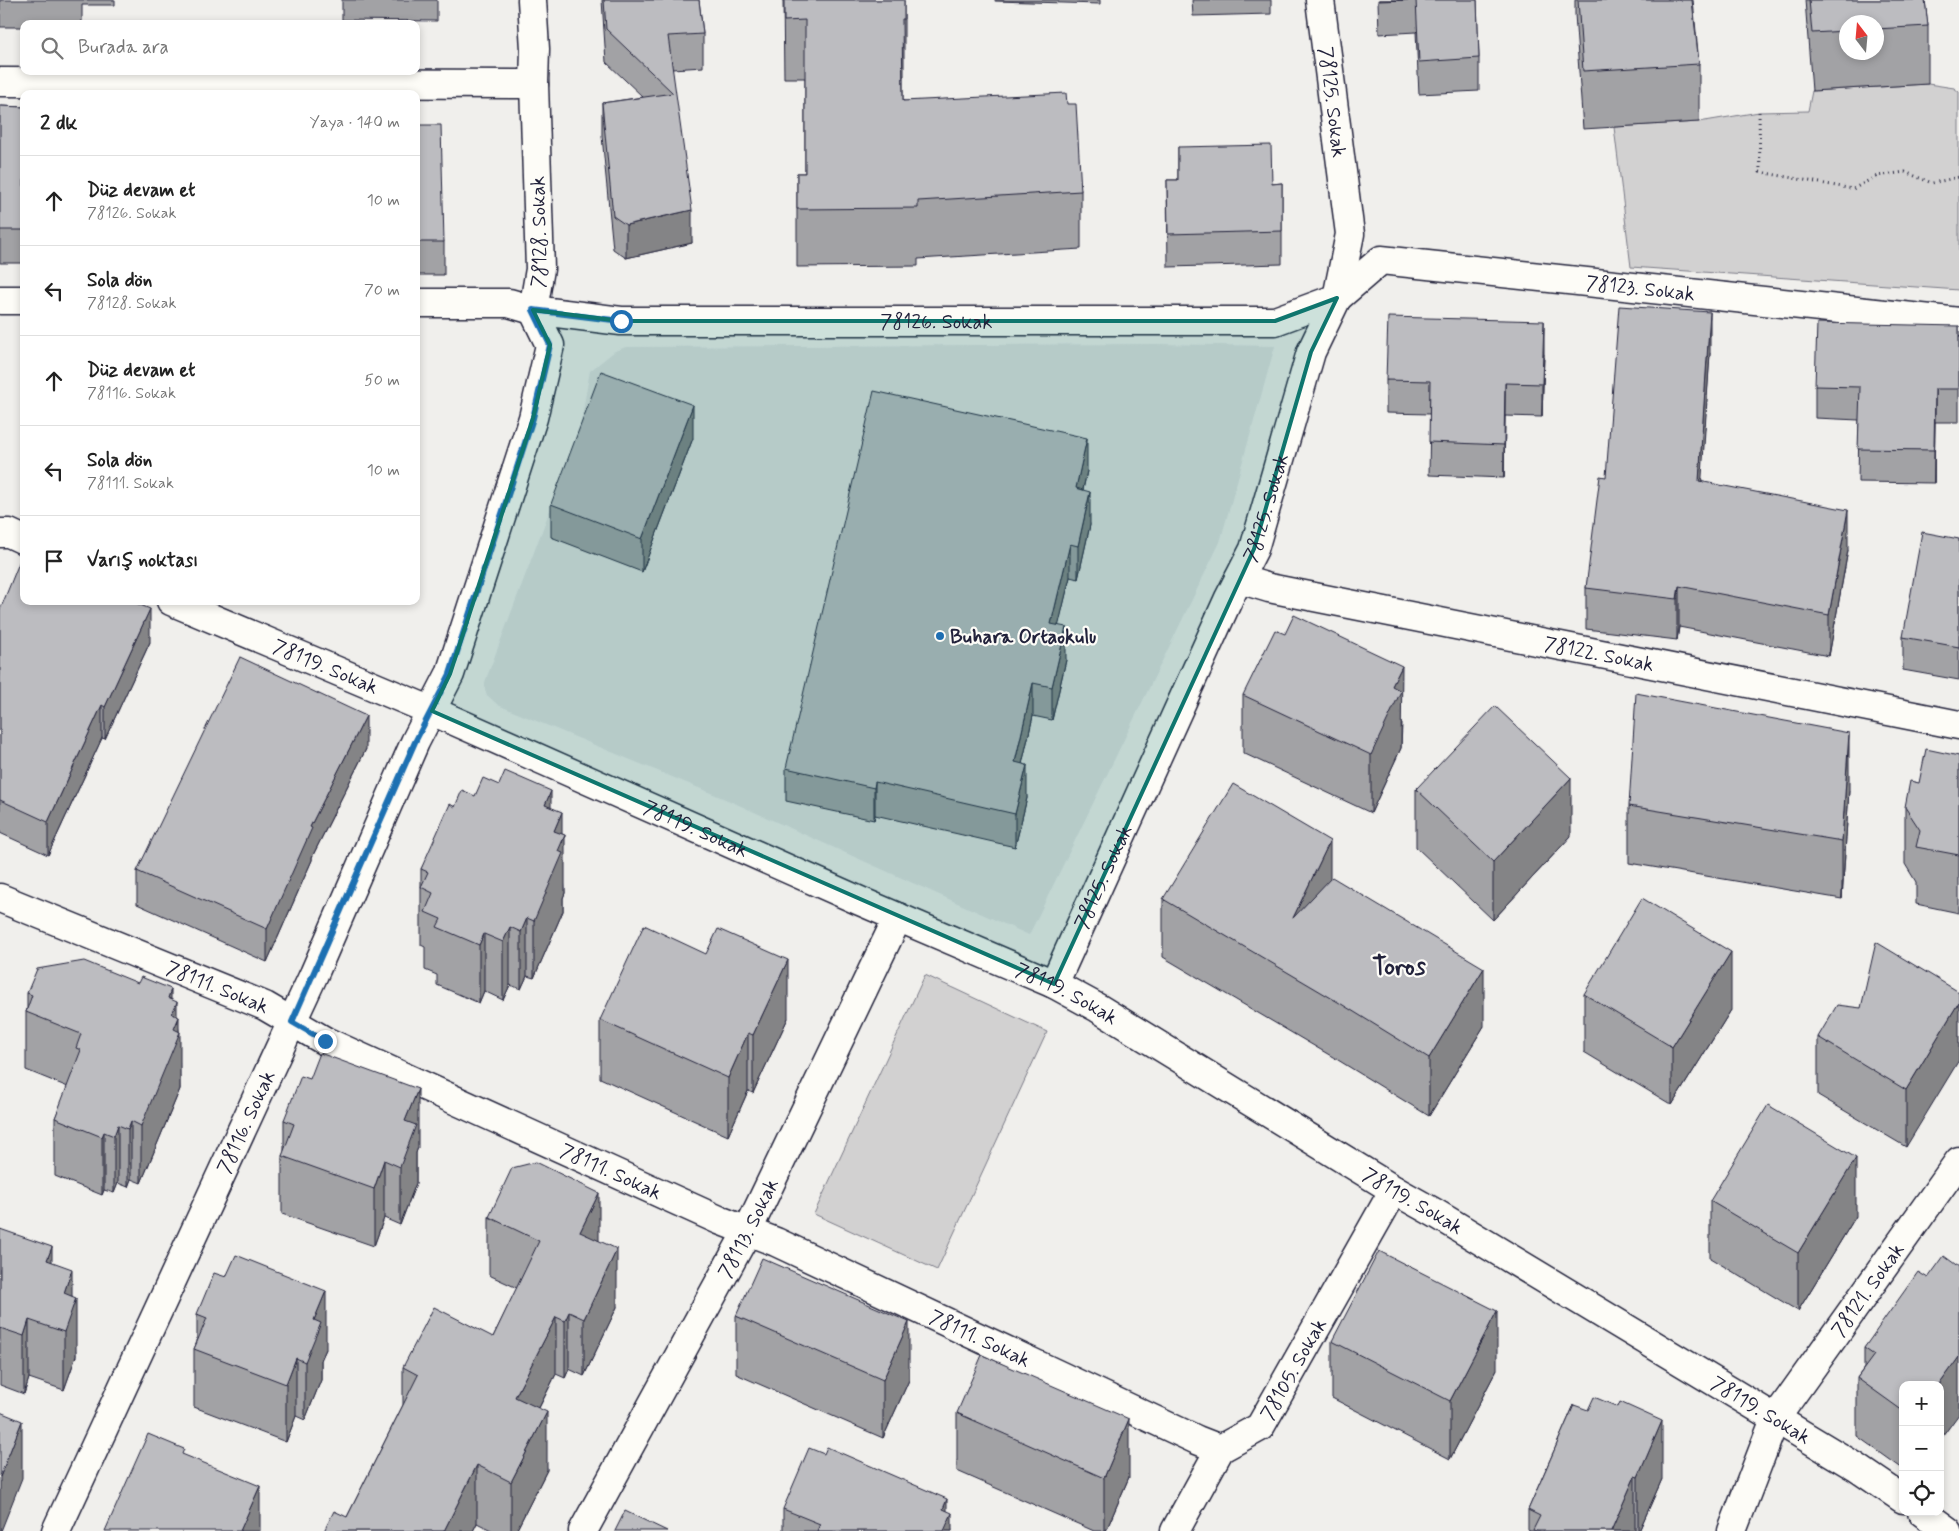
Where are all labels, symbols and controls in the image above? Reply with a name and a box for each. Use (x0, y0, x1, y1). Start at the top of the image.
north arrow (1839, 15, 1884, 60)
search box (20, 20, 420, 75)
icon: search (38, 34, 66, 62)
text: Burada ara (78, 35, 169, 60)
street label: 78125. Sokak (1311, 45, 1352, 159)
text: 2 dk (40, 109, 77, 137)
text: Yaya · 140 m (310, 112, 400, 133)
street label: 78128. Sokak (525, 175, 555, 290)
text: Düz devam et (87, 178, 195, 203)
icon: ahead (40, 187, 68, 215)
text: 10 m (367, 190, 400, 211)
text: 78126. Sokak (87, 203, 177, 224)
text: Sola dön (87, 268, 152, 293)
street label: 78123. Sokak (1585, 270, 1696, 309)
icon: left (40, 277, 68, 305)
text: 70 m (364, 280, 400, 301)
text: 78128. Sokak (87, 293, 176, 314)
street label: 78126. Sokak (880, 309, 992, 336)
route start (610, 310, 633, 333)
text: Düz devam et (87, 358, 195, 383)
icon: ahead (40, 367, 68, 395)
text: 50 m (364, 370, 400, 391)
text: 78116. Sokak (87, 383, 176, 404)
text: Sola dön (87, 448, 152, 473)
street label: 78125. Sokak (1238, 451, 1296, 567)
icon: left (40, 457, 68, 485)
text: 10 m (367, 460, 400, 481)
text: 78111. Sokak (87, 473, 174, 494)
icon: arrive (40, 547, 68, 575)
text: Varış noktası (87, 548, 198, 573)
place label: Buhara Ortaokulu (950, 624, 1096, 651)
marker: Buhara Ortaokulu (934, 630, 946, 642)
street label: 78122. Sokak (1542, 631, 1656, 679)
street label: 78119. Sokak (268, 633, 382, 702)
street label: 78119. Sokak (639, 794, 752, 865)
street label: 78125. Sokak (1069, 821, 1139, 934)
district label: Toros (1372, 951, 1427, 984)
street label: 78111. Sokak (162, 955, 273, 1021)
street label: 78119. Sokak (1011, 957, 1123, 1032)
route end (314, 1030, 337, 1053)
street label: 78116. Sokak (211, 1066, 283, 1178)
street label: 78111. Sokak (556, 1138, 666, 1207)
street label: 78119. Sokak (1357, 1162, 1468, 1242)
street label: 78113. Sokak (712, 1174, 786, 1283)
street label: 78121. Sokak (1826, 1238, 1911, 1343)
street label: 78111. Sokak (925, 1304, 1034, 1375)
street label: 78105. Sokak (1255, 1314, 1334, 1425)
street label: 78119. Sokak (1705, 1371, 1815, 1452)
map controls (1899, 1381, 1944, 1516)
button: + (1899, 1381, 1944, 1426)
button: − (1899, 1426, 1944, 1471)
button: locate (1899, 1471, 1944, 1516)

